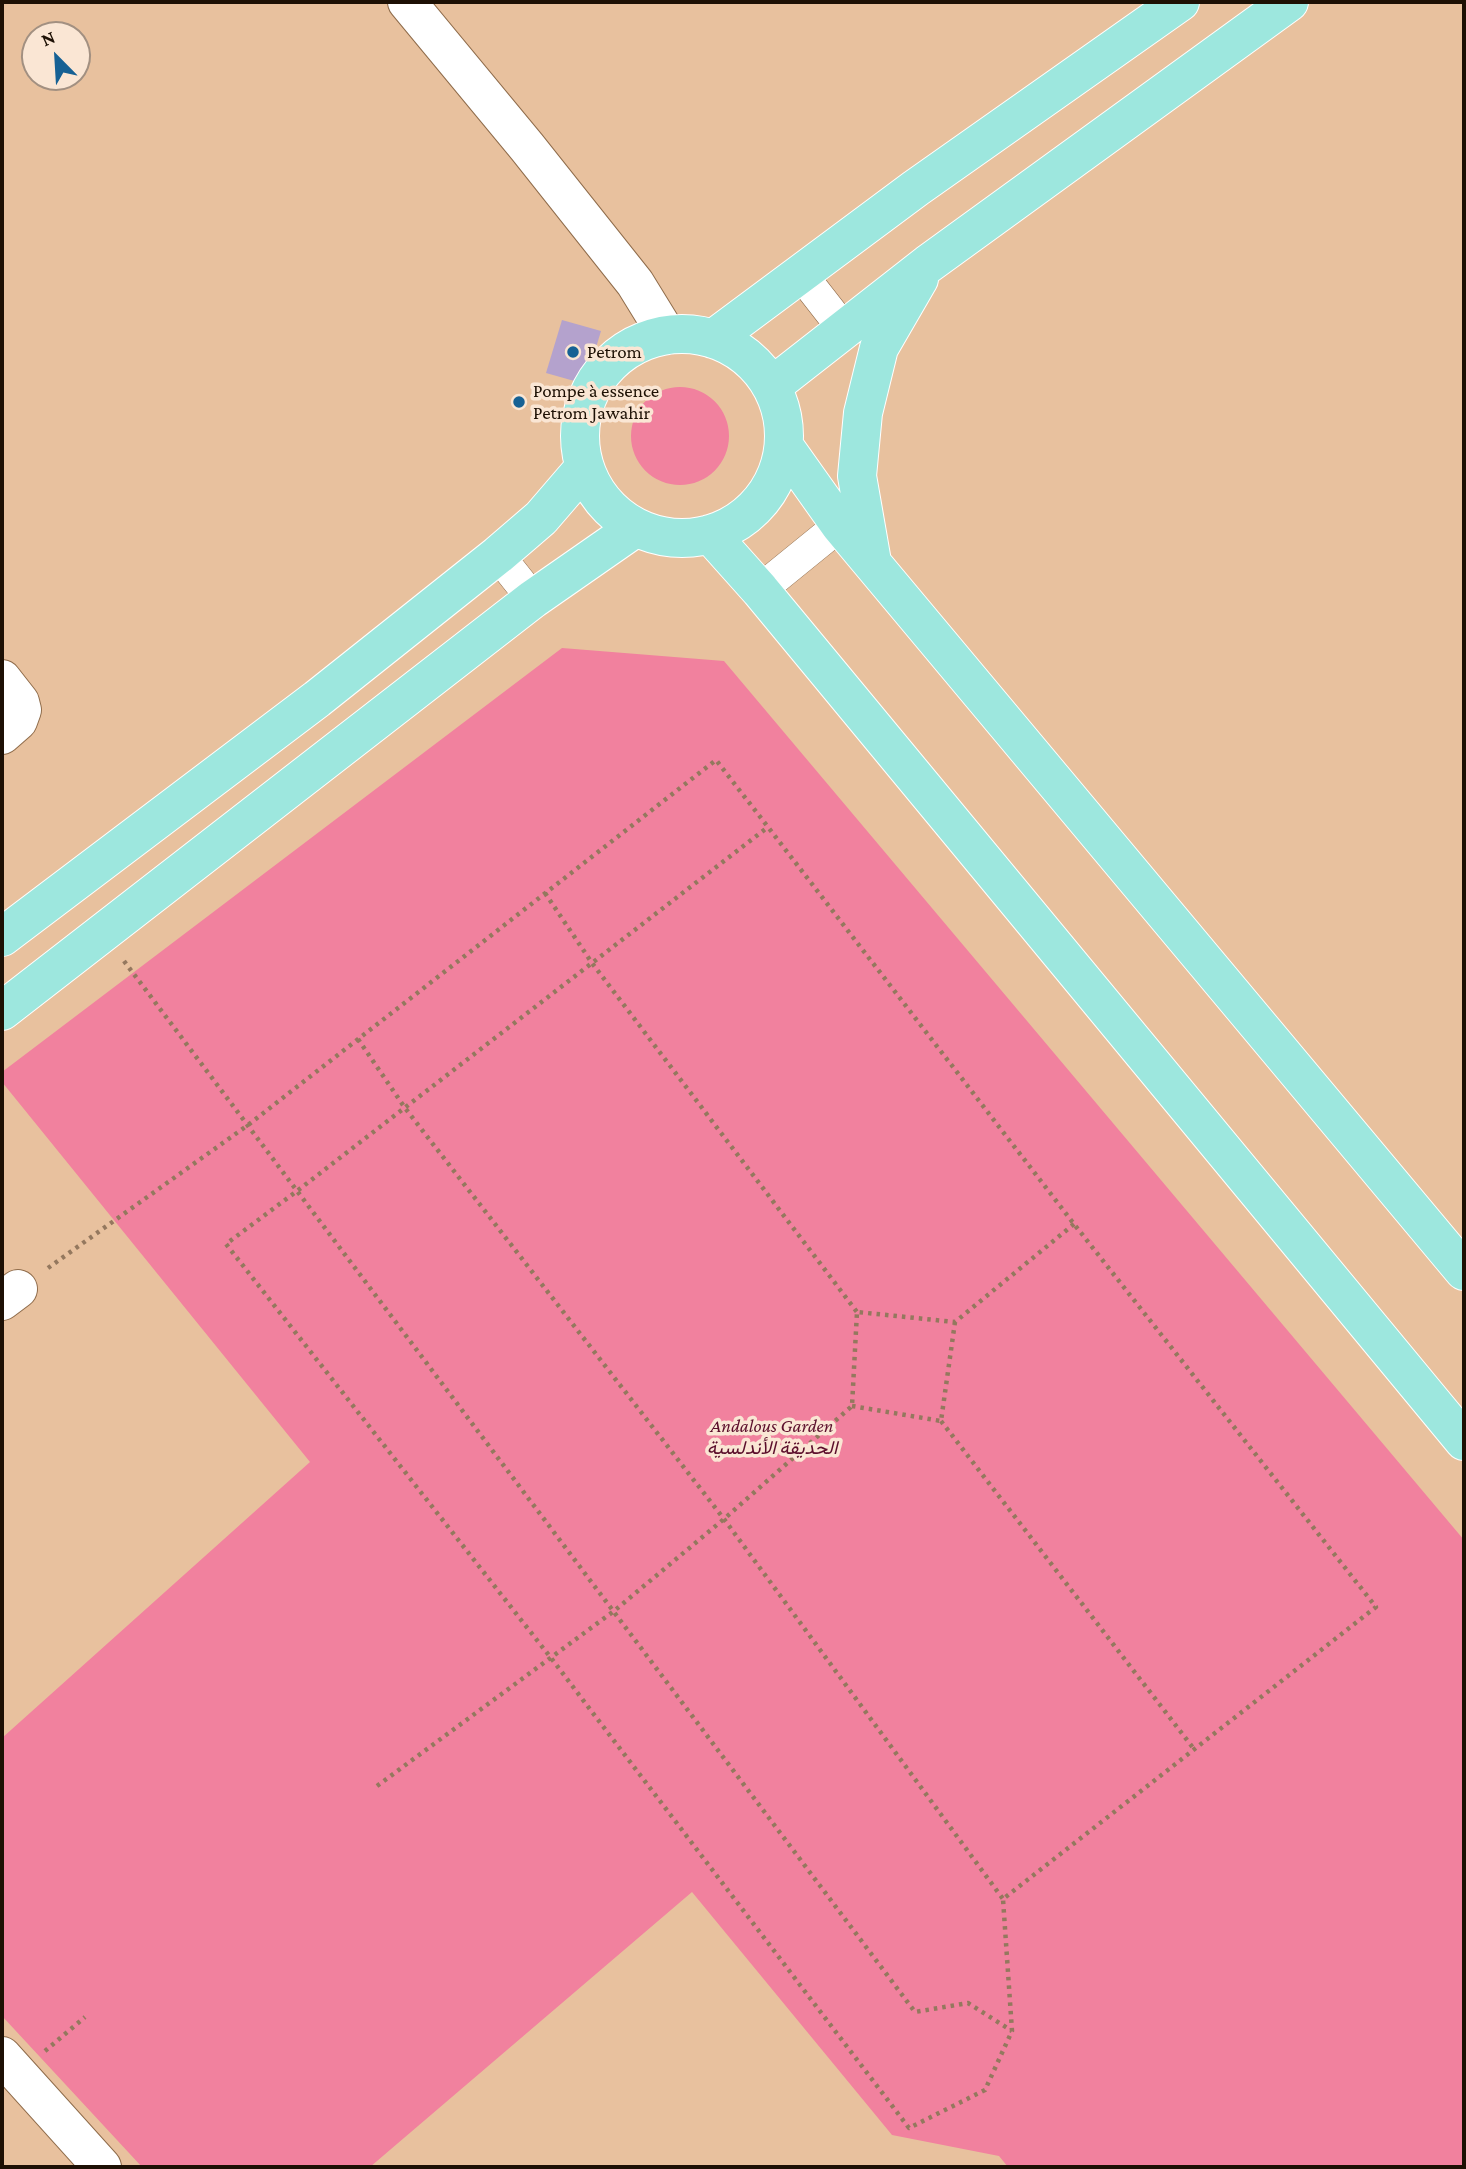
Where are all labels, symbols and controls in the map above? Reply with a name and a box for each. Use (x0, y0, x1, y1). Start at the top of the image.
north arrow (21, 21, 91, 91)
text: N (38, 26, 58, 50)
place label: Petrom (587, 341, 642, 363)
marker: Petrom (565, 344, 581, 360)
place label: Pompe à essence Petrom Jawahir (533, 380, 659, 424)
marker: Pompe à essence Petrom Jawahir (511, 394, 527, 410)
park label: Andalous Garden الحديقة الأندلسية (707, 1415, 837, 1459)

